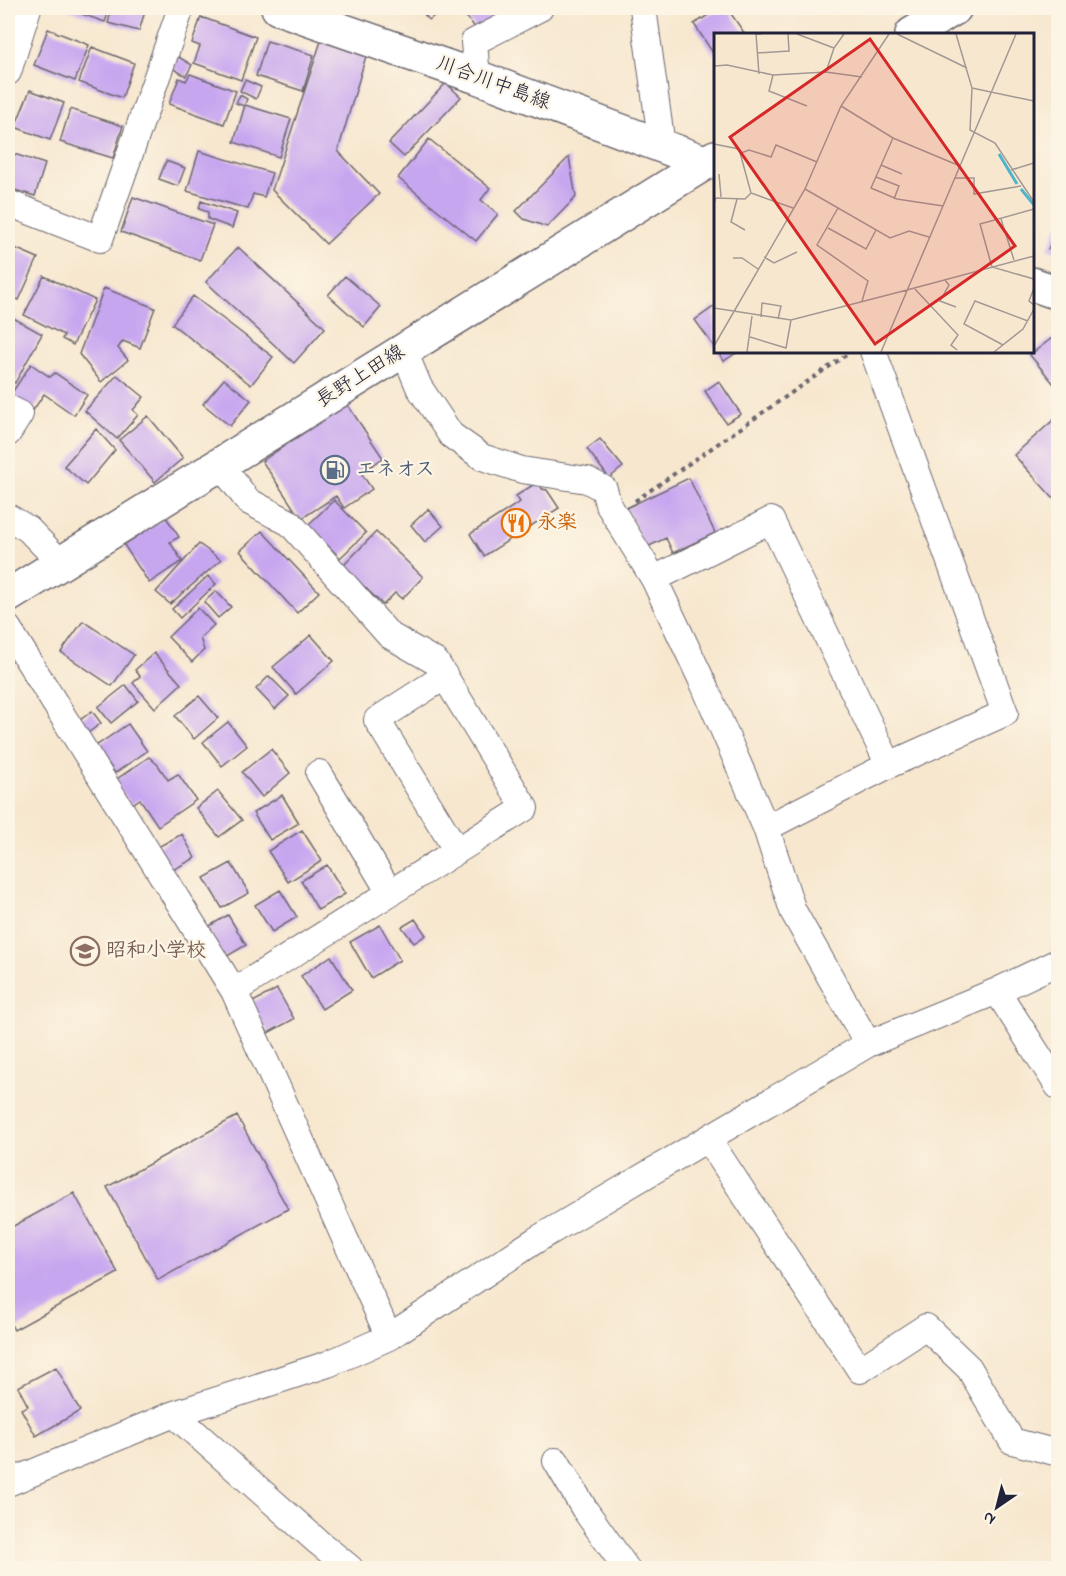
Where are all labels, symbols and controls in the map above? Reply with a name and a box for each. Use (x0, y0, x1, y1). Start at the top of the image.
inset map (714, 33, 1033, 352)
street label: 川合川中島線 (432, 50, 554, 118)
street label: 長野上田線 (311, 338, 411, 416)
fuel station icon: エネオス (319, 454, 351, 486)
place label: エネオス (356, 456, 435, 485)
restaurant icon: 永楽 (500, 507, 532, 539)
place label: 永楽 (537, 509, 577, 538)
school or university icon: 昭和小学校 (69, 935, 101, 967)
place label: 昭和小学校 (106, 937, 206, 966)
north arrow (967, 1477, 1027, 1537)
text: N (978, 1505, 1001, 1531)

